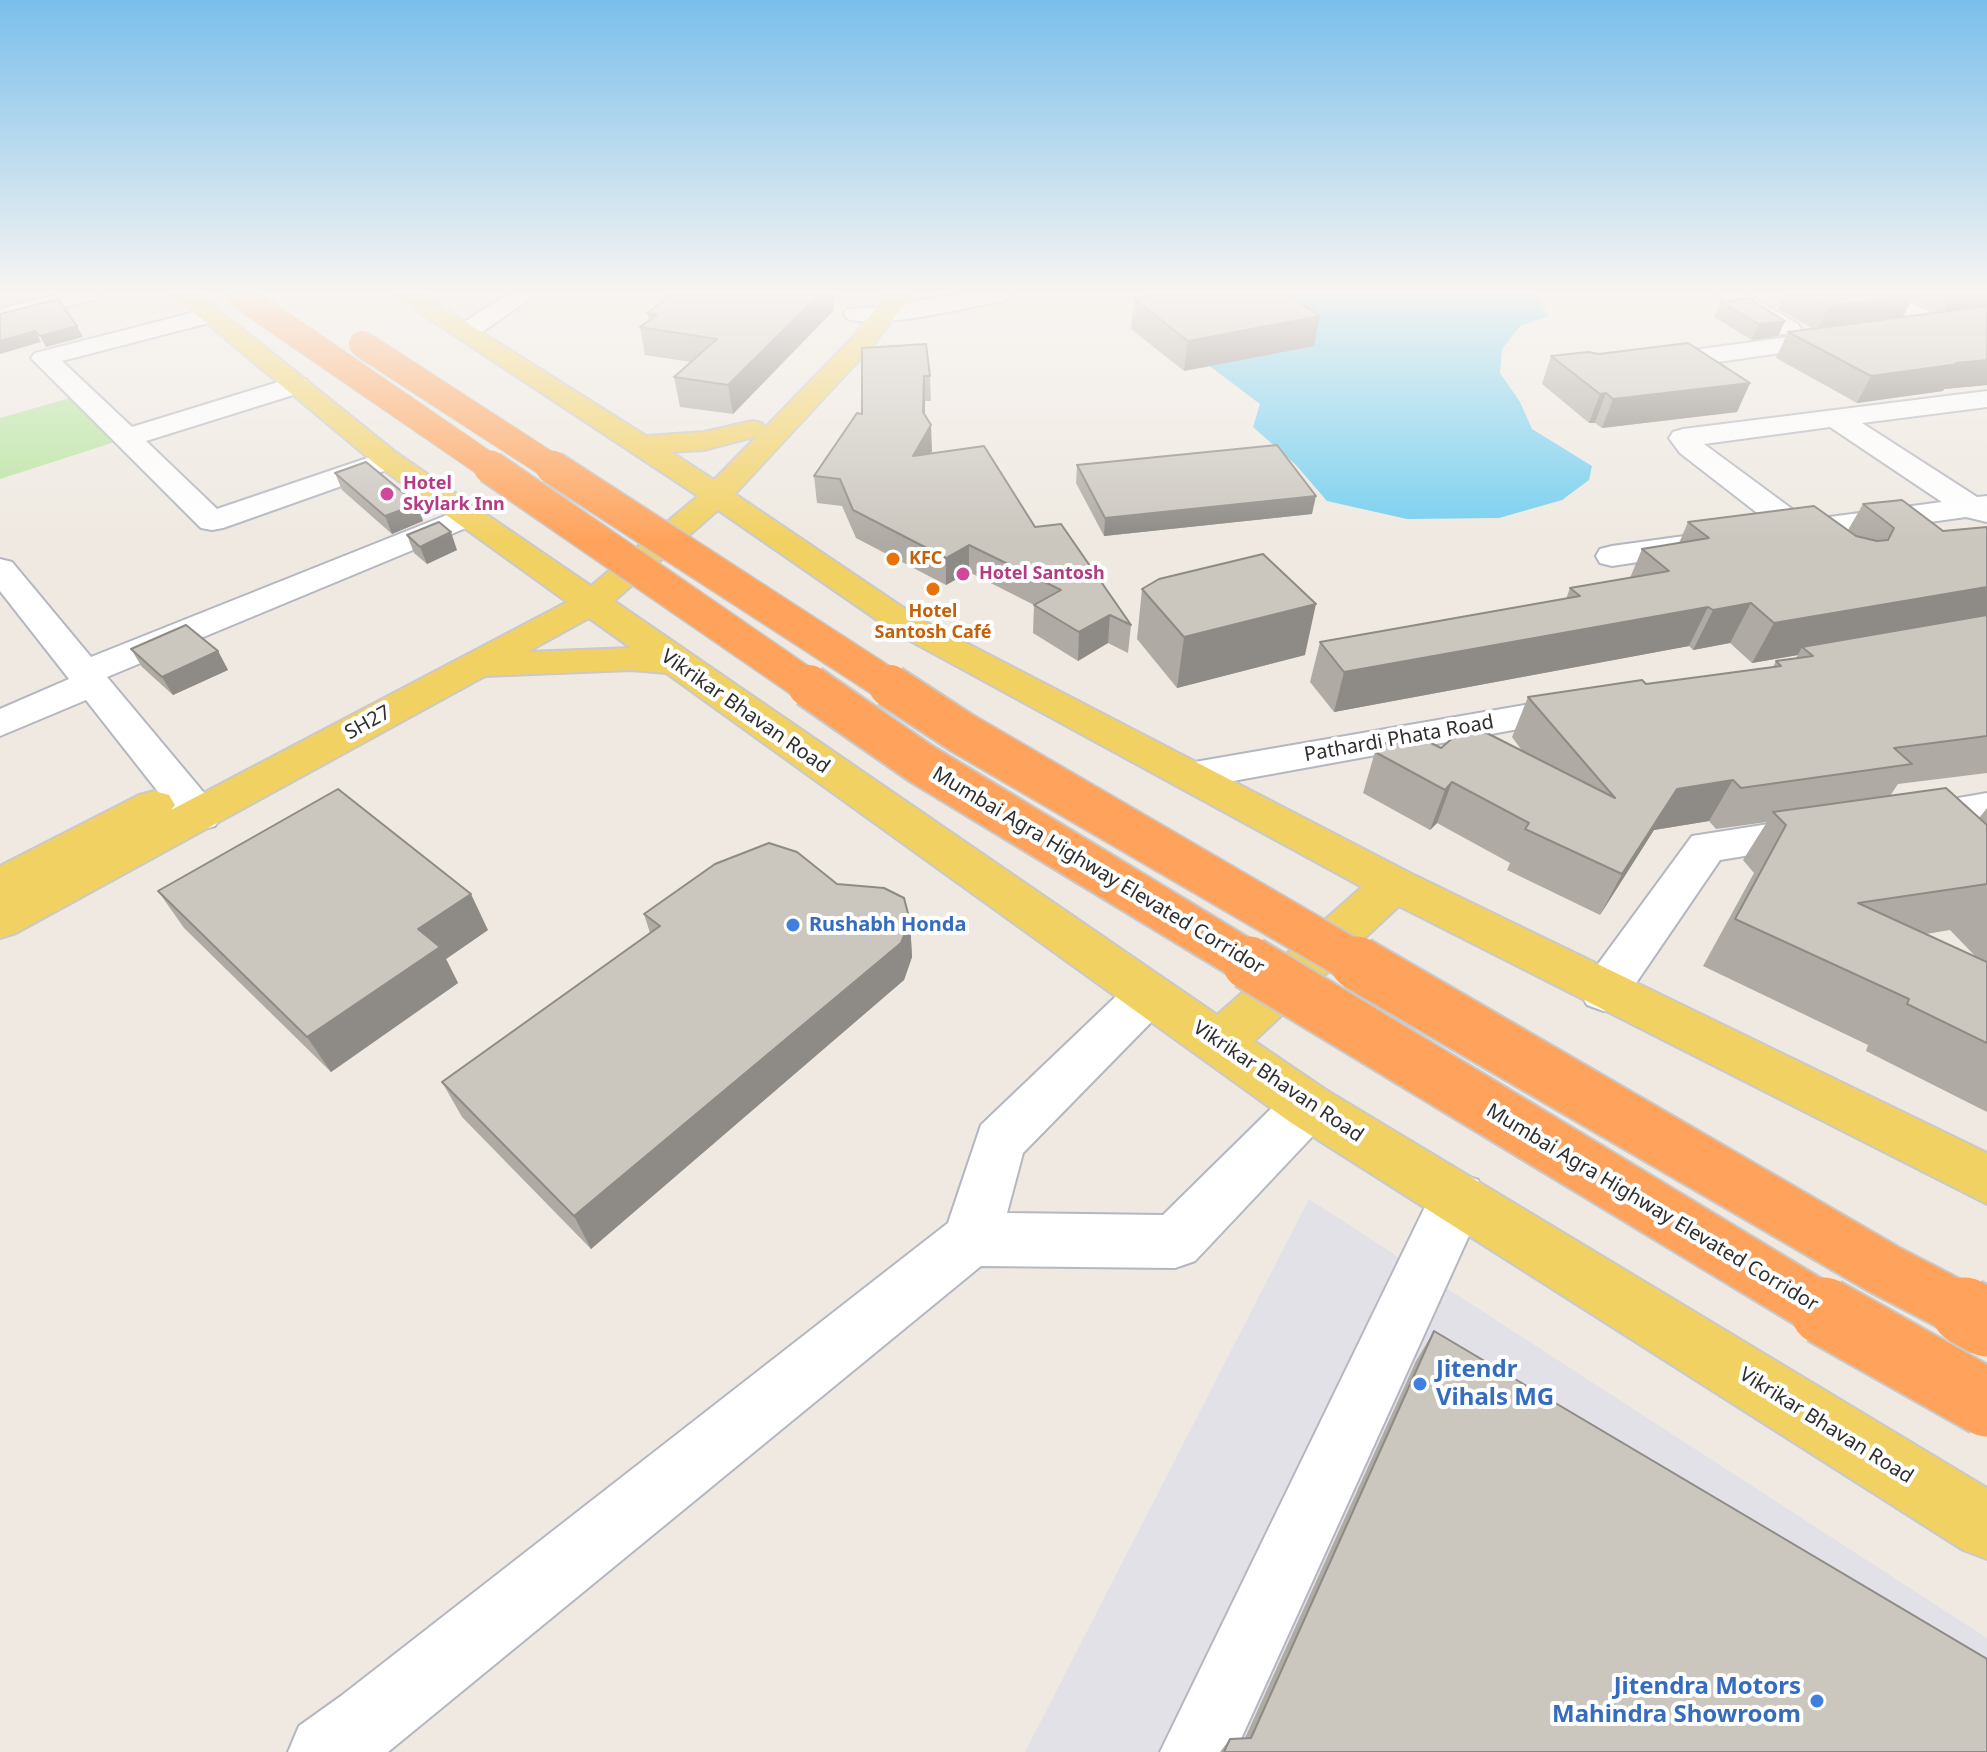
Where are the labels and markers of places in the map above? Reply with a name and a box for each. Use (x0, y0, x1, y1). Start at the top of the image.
place label: Hotel Skylark Inn (403, 473, 505, 516)
marker: Hotel Skylark Inn (378, 485, 396, 503)
place label: KFC (909, 548, 942, 570)
marker: KFC (884, 550, 902, 568)
place label: Hotel Santosh (979, 563, 1105, 585)
marker: Hotel Santosh (954, 565, 972, 583)
marker: Hotel Santosh Café (924, 580, 942, 598)
place label: Hotel Santosh Café (875, 601, 991, 644)
place label: Rushabh Honda (809, 913, 966, 937)
marker: Rushabh Honda (784, 916, 802, 934)
place label: Jitendr Vihals MG (1436, 1356, 1554, 1412)
marker: Jitendr Vihals MG (1411, 1375, 1429, 1393)
place label: Jitendra Motors Mahindra Showroom (1552, 1673, 1801, 1729)
marker: Jitendra Motors Mahindra Showroom (1808, 1692, 1826, 1710)

